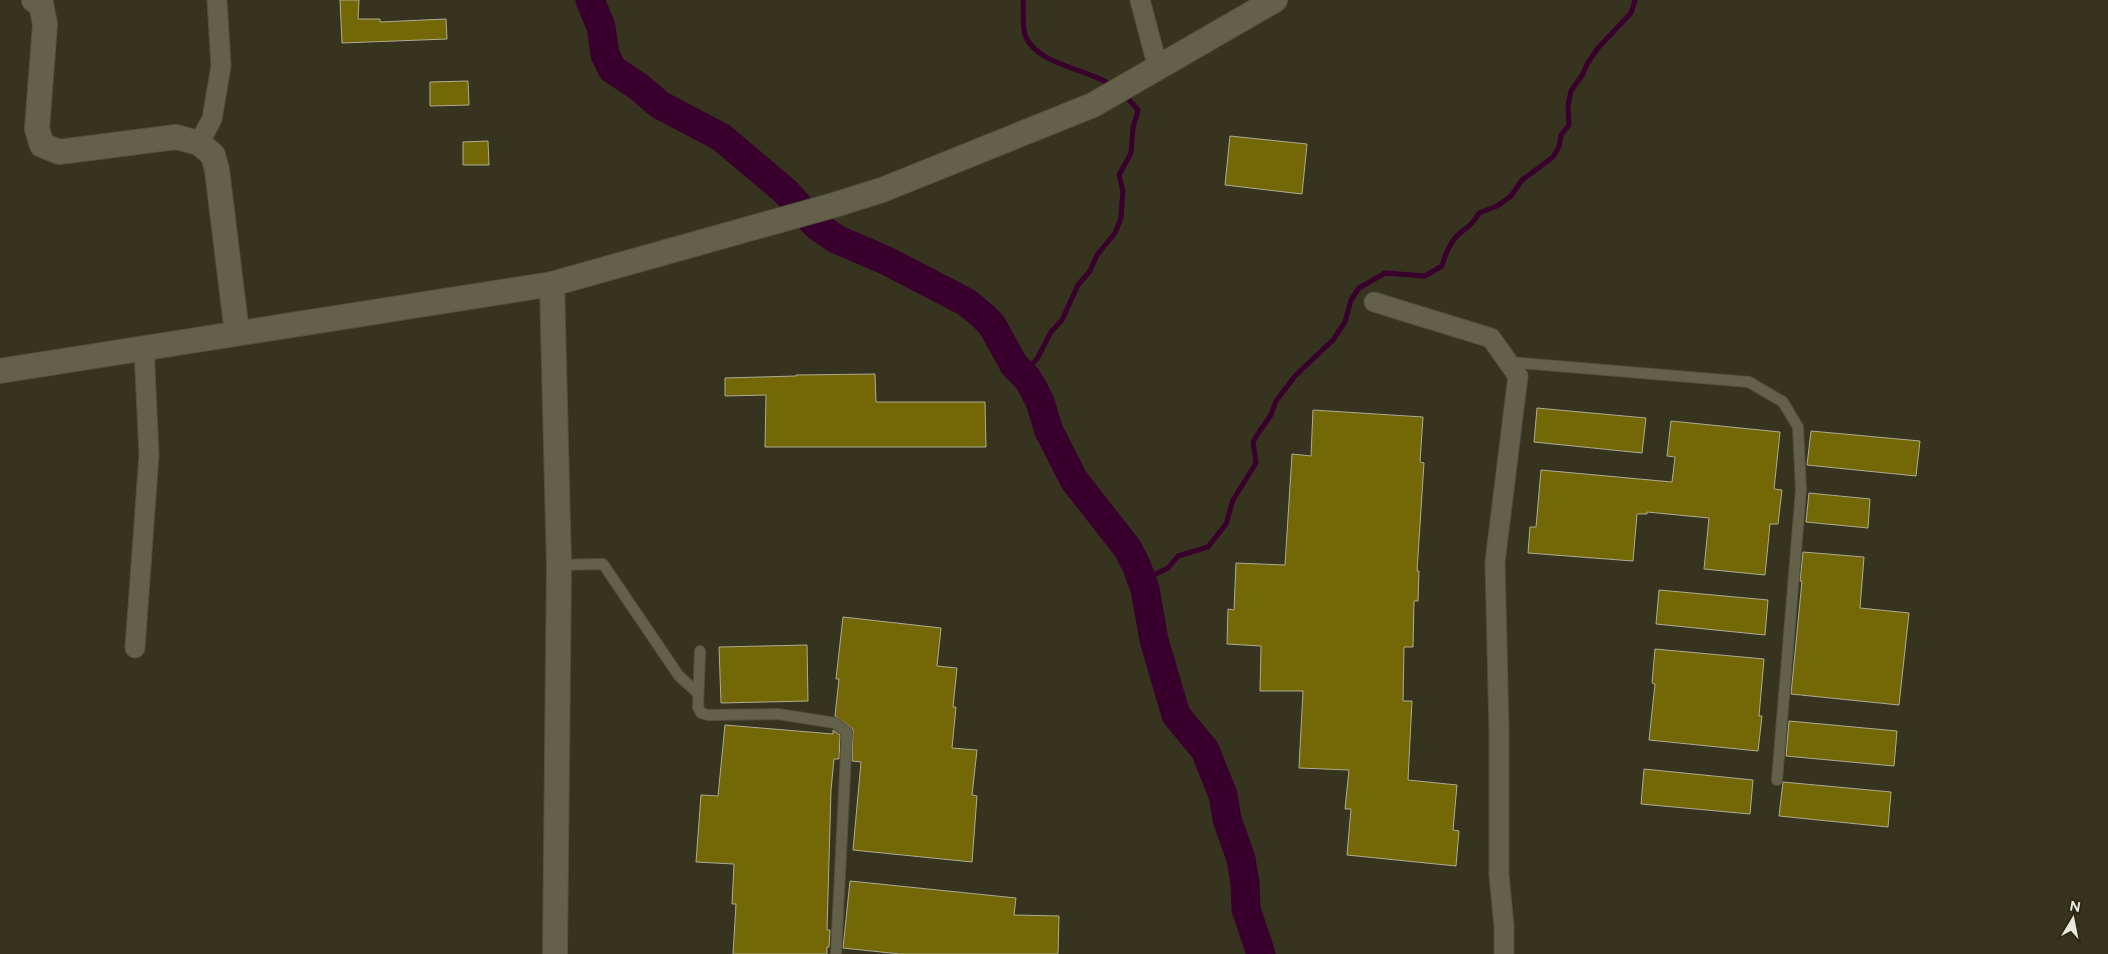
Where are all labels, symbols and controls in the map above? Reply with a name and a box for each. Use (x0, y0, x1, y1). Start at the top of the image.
north arrow (2048, 894, 2098, 944)
text: N (2068, 897, 2082, 916)

